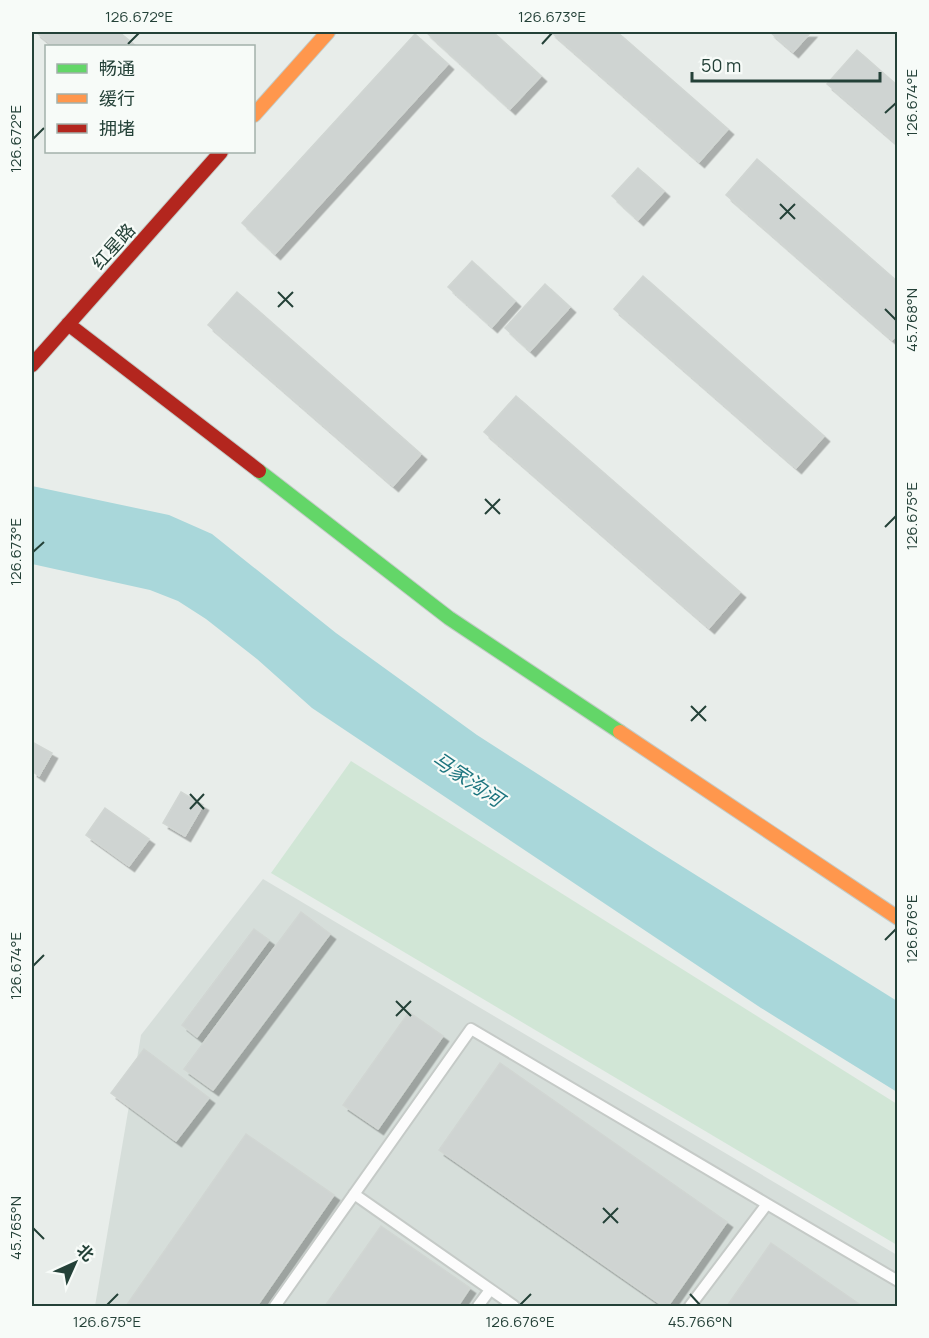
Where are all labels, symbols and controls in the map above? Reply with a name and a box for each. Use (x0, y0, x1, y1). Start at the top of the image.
text: 126.672°E (105, 6, 173, 27)
text: 126.673°E (518, 6, 586, 27)
legend (45, 45, 255, 153)
scale bar (692, 45, 880, 83)
text: 50 m (701, 53, 741, 77)
text: 畅通 (99, 56, 135, 80)
text: 126.674°E (901, 69, 922, 137)
text: 缓行 (99, 86, 135, 110)
text: 126.672°E (5, 105, 26, 173)
text: 拥堵 (99, 116, 135, 140)
street label: 红星路 (86, 218, 140, 274)
text: 45.768°N (901, 288, 922, 352)
text: 126.675°E (901, 482, 922, 550)
text: 126.673°E (5, 518, 26, 586)
water label: 马家沟河 (427, 745, 512, 815)
text: 126.676°E (901, 895, 922, 963)
text: 126.674°E (5, 932, 26, 1000)
text: 45.765°N (5, 1196, 26, 1260)
north arrow (45, 1233, 105, 1293)
text: 北 (72, 1239, 99, 1266)
text: 126.675°E (73, 1311, 141, 1332)
text: 126.676°E (486, 1311, 554, 1332)
text: 45.766°N (668, 1311, 732, 1332)

